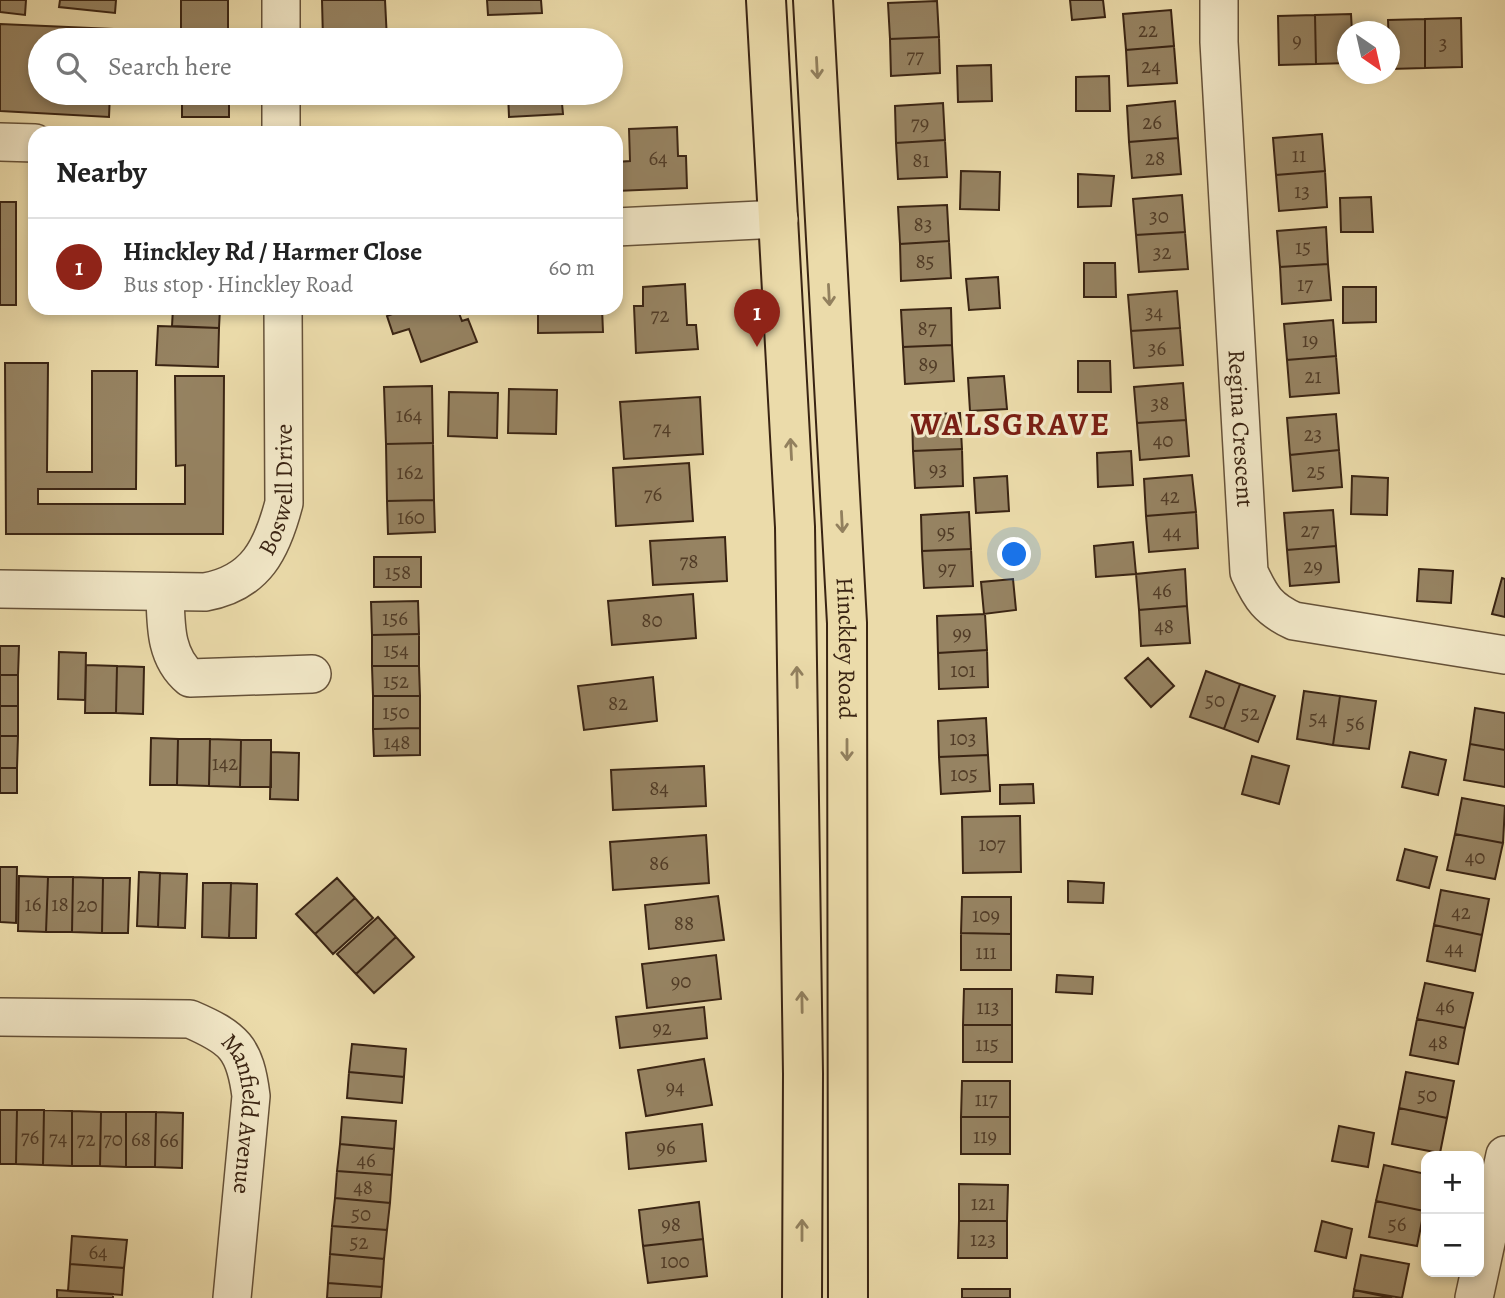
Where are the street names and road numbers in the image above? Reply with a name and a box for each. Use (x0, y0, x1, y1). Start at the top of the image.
street label: Regina Crescent (1220, 349, 1261, 508)
street label: Boswell Drive (251, 424, 300, 561)
street label: Hinckley Road (829, 576, 863, 719)
street label: Manfield Avenue (214, 1026, 267, 1196)

